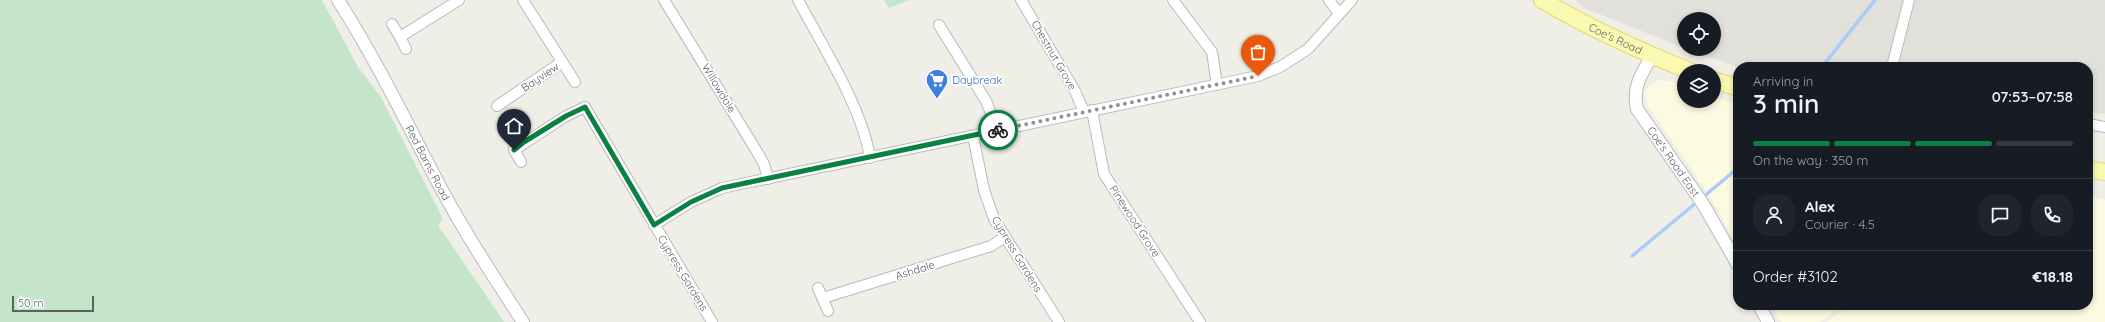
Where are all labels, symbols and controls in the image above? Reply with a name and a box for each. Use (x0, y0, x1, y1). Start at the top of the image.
map controls (1677, 12, 1721, 108)
button: locate (1677, 12, 1721, 56)
street label: Chestnut Grove (1028, 18, 1080, 92)
street label: Coe's Road (1586, 20, 1645, 57)
pin (1241, 35, 1275, 76)
icon: bag (1247, 41, 1269, 63)
street label: Bayview (518, 59, 562, 95)
street label: Willowdale (699, 61, 739, 115)
button: layers (1677, 64, 1721, 108)
supermarket icon: Daybreak (924, 67, 950, 100)
place label: Daybreak (952, 73, 1002, 87)
text: Arriving in (1753, 73, 1813, 89)
text: 3 min (1753, 87, 1819, 120)
text: 07:53–07:58 (1992, 87, 2073, 106)
pin (497, 109, 531, 150)
courier (978, 110, 1018, 150)
icon: home (503, 115, 525, 137)
icon: bike (987, 119, 1009, 141)
street label: Red Barns Road (402, 123, 453, 203)
street label: Coe's Road East (1644, 124, 1703, 200)
text: On the way · 350 m (1753, 152, 1868, 168)
street label: Pinewood Grove (1107, 182, 1163, 260)
button: person (1753, 194, 1795, 236)
button: chat (1979, 194, 2021, 236)
button: phone (2031, 194, 2073, 236)
text: Alex (1805, 197, 1835, 216)
street label: Cypress Gardens (989, 213, 1045, 295)
text: Courier · 4.5 (1805, 216, 1875, 232)
street label: Cypress Gardens (655, 232, 711, 314)
street label: Ashdale (894, 257, 936, 283)
text: Order #3102 (1753, 267, 1838, 286)
text: €18.18 (2032, 267, 2073, 286)
scale bar (12, 294, 94, 313)
text: 50 m (18, 296, 44, 310)

